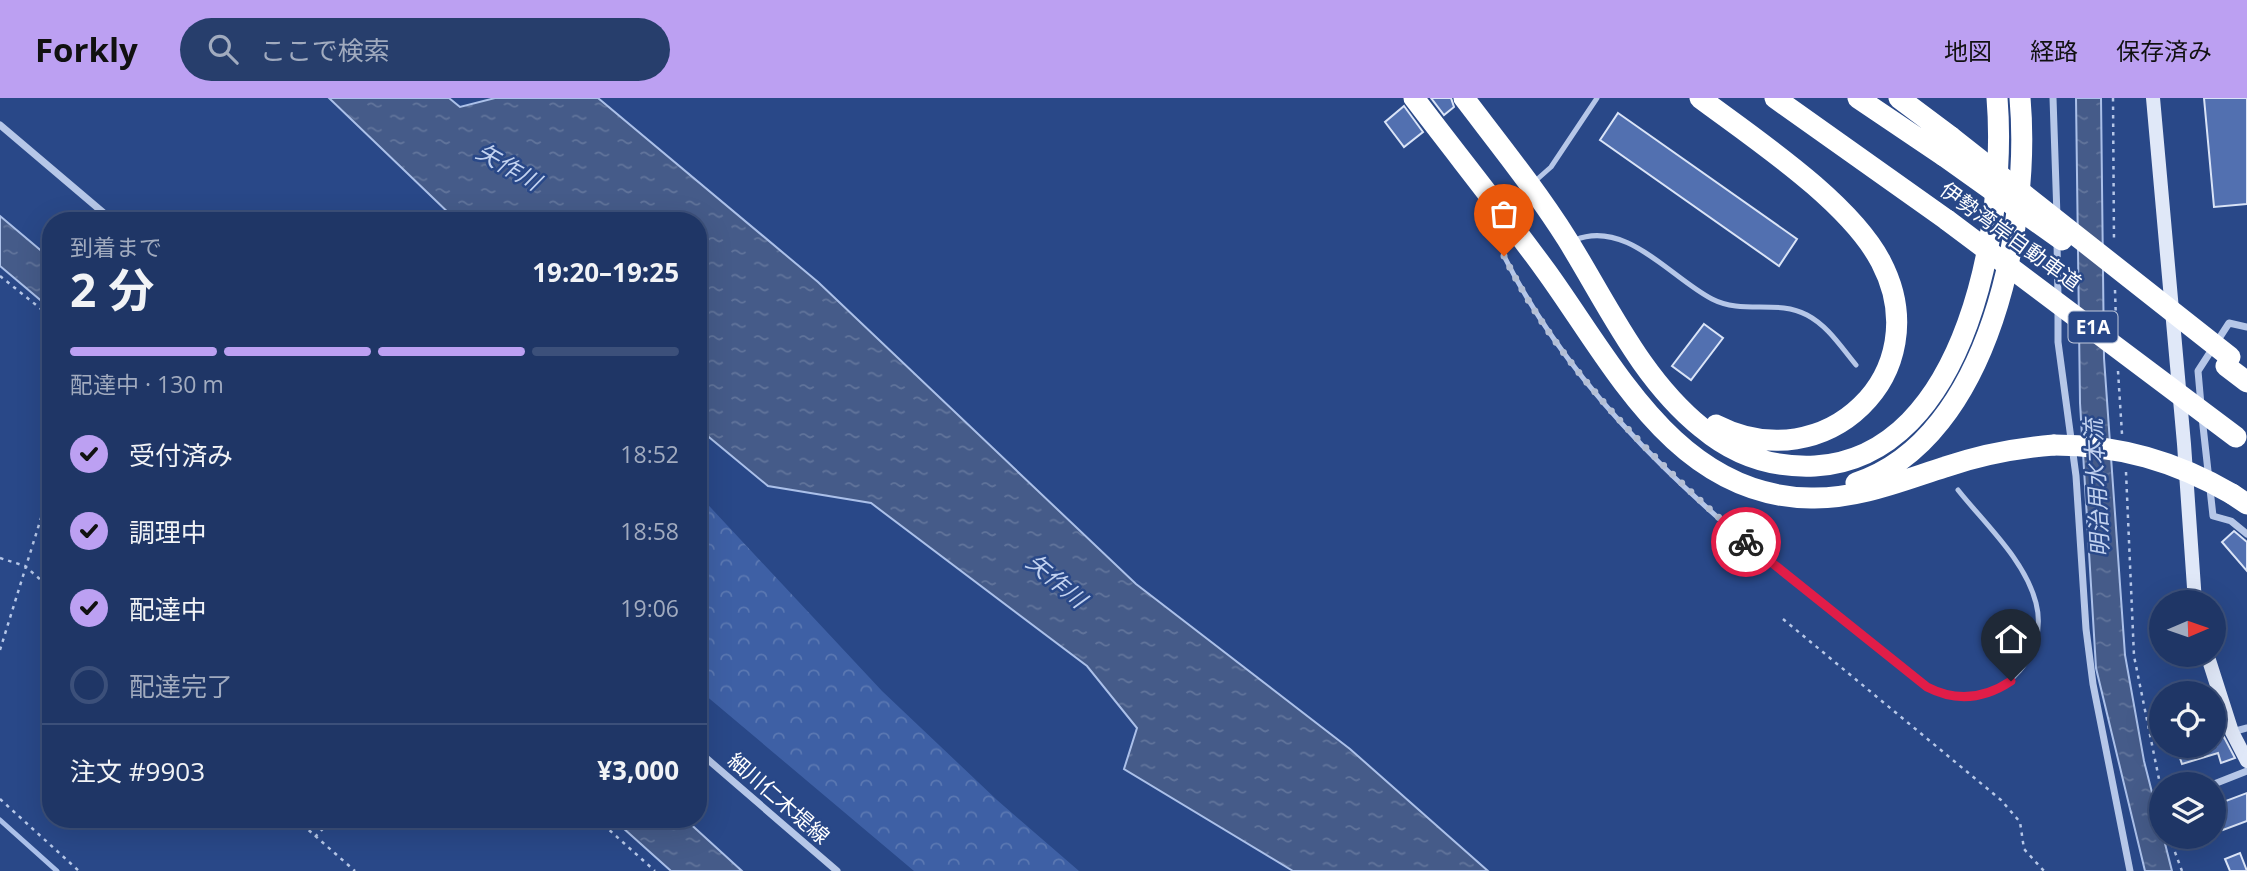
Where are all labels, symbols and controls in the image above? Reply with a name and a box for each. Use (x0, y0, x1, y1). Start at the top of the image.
search box (180, 18, 670, 81)
text: Forkly (35, 27, 138, 72)
icon: search (204, 30, 242, 68)
text: ここで検索 (260, 32, 390, 68)
text: 地図 (1944, 34, 1992, 67)
text: 経路 (2030, 34, 2078, 67)
text: 保存済み (2116, 34, 2212, 67)
water label: 矢作川 (471, 135, 549, 199)
street label: 伊勢湾岸自動車道 (1935, 175, 2087, 297)
pin (1474, 184, 1534, 256)
icon: bag (1485, 195, 1523, 233)
text: 到着まで (70, 231, 162, 263)
text: 19:20–19:25 (532, 254, 679, 290)
text: 2 分 (70, 258, 154, 320)
road number: E1A (2068, 312, 2118, 342)
text: 配達中 · 130 m (70, 368, 224, 400)
water label: 明治用水本流 (2076, 415, 2116, 558)
icon: check (70, 435, 108, 473)
text: 受付済み (129, 437, 233, 473)
text: 18:52 (620, 438, 679, 470)
courier (1711, 507, 1781, 577)
icon: check (70, 512, 108, 550)
text: 調理中 (129, 514, 207, 550)
text: 18:58 (620, 515, 679, 547)
icon: bike (1727, 523, 1765, 561)
water label: 矢作川 (1020, 546, 1096, 616)
icon: check (70, 589, 108, 627)
north arrow (2149, 590, 2226, 667)
map controls (2149, 590, 2226, 849)
text: 配達中 (129, 591, 207, 627)
text: 19:06 (620, 592, 679, 624)
pin (1981, 609, 2041, 681)
icon: home (1992, 620, 2030, 658)
text: 配達完了 (129, 668, 233, 704)
button: locate (2149, 681, 2226, 758)
street label: 細川仁木堤線 (722, 746, 836, 850)
text: ¥3,000 (597, 752, 679, 788)
text: 注文 #9903 (70, 753, 205, 789)
button: layers (2149, 772, 2226, 849)

